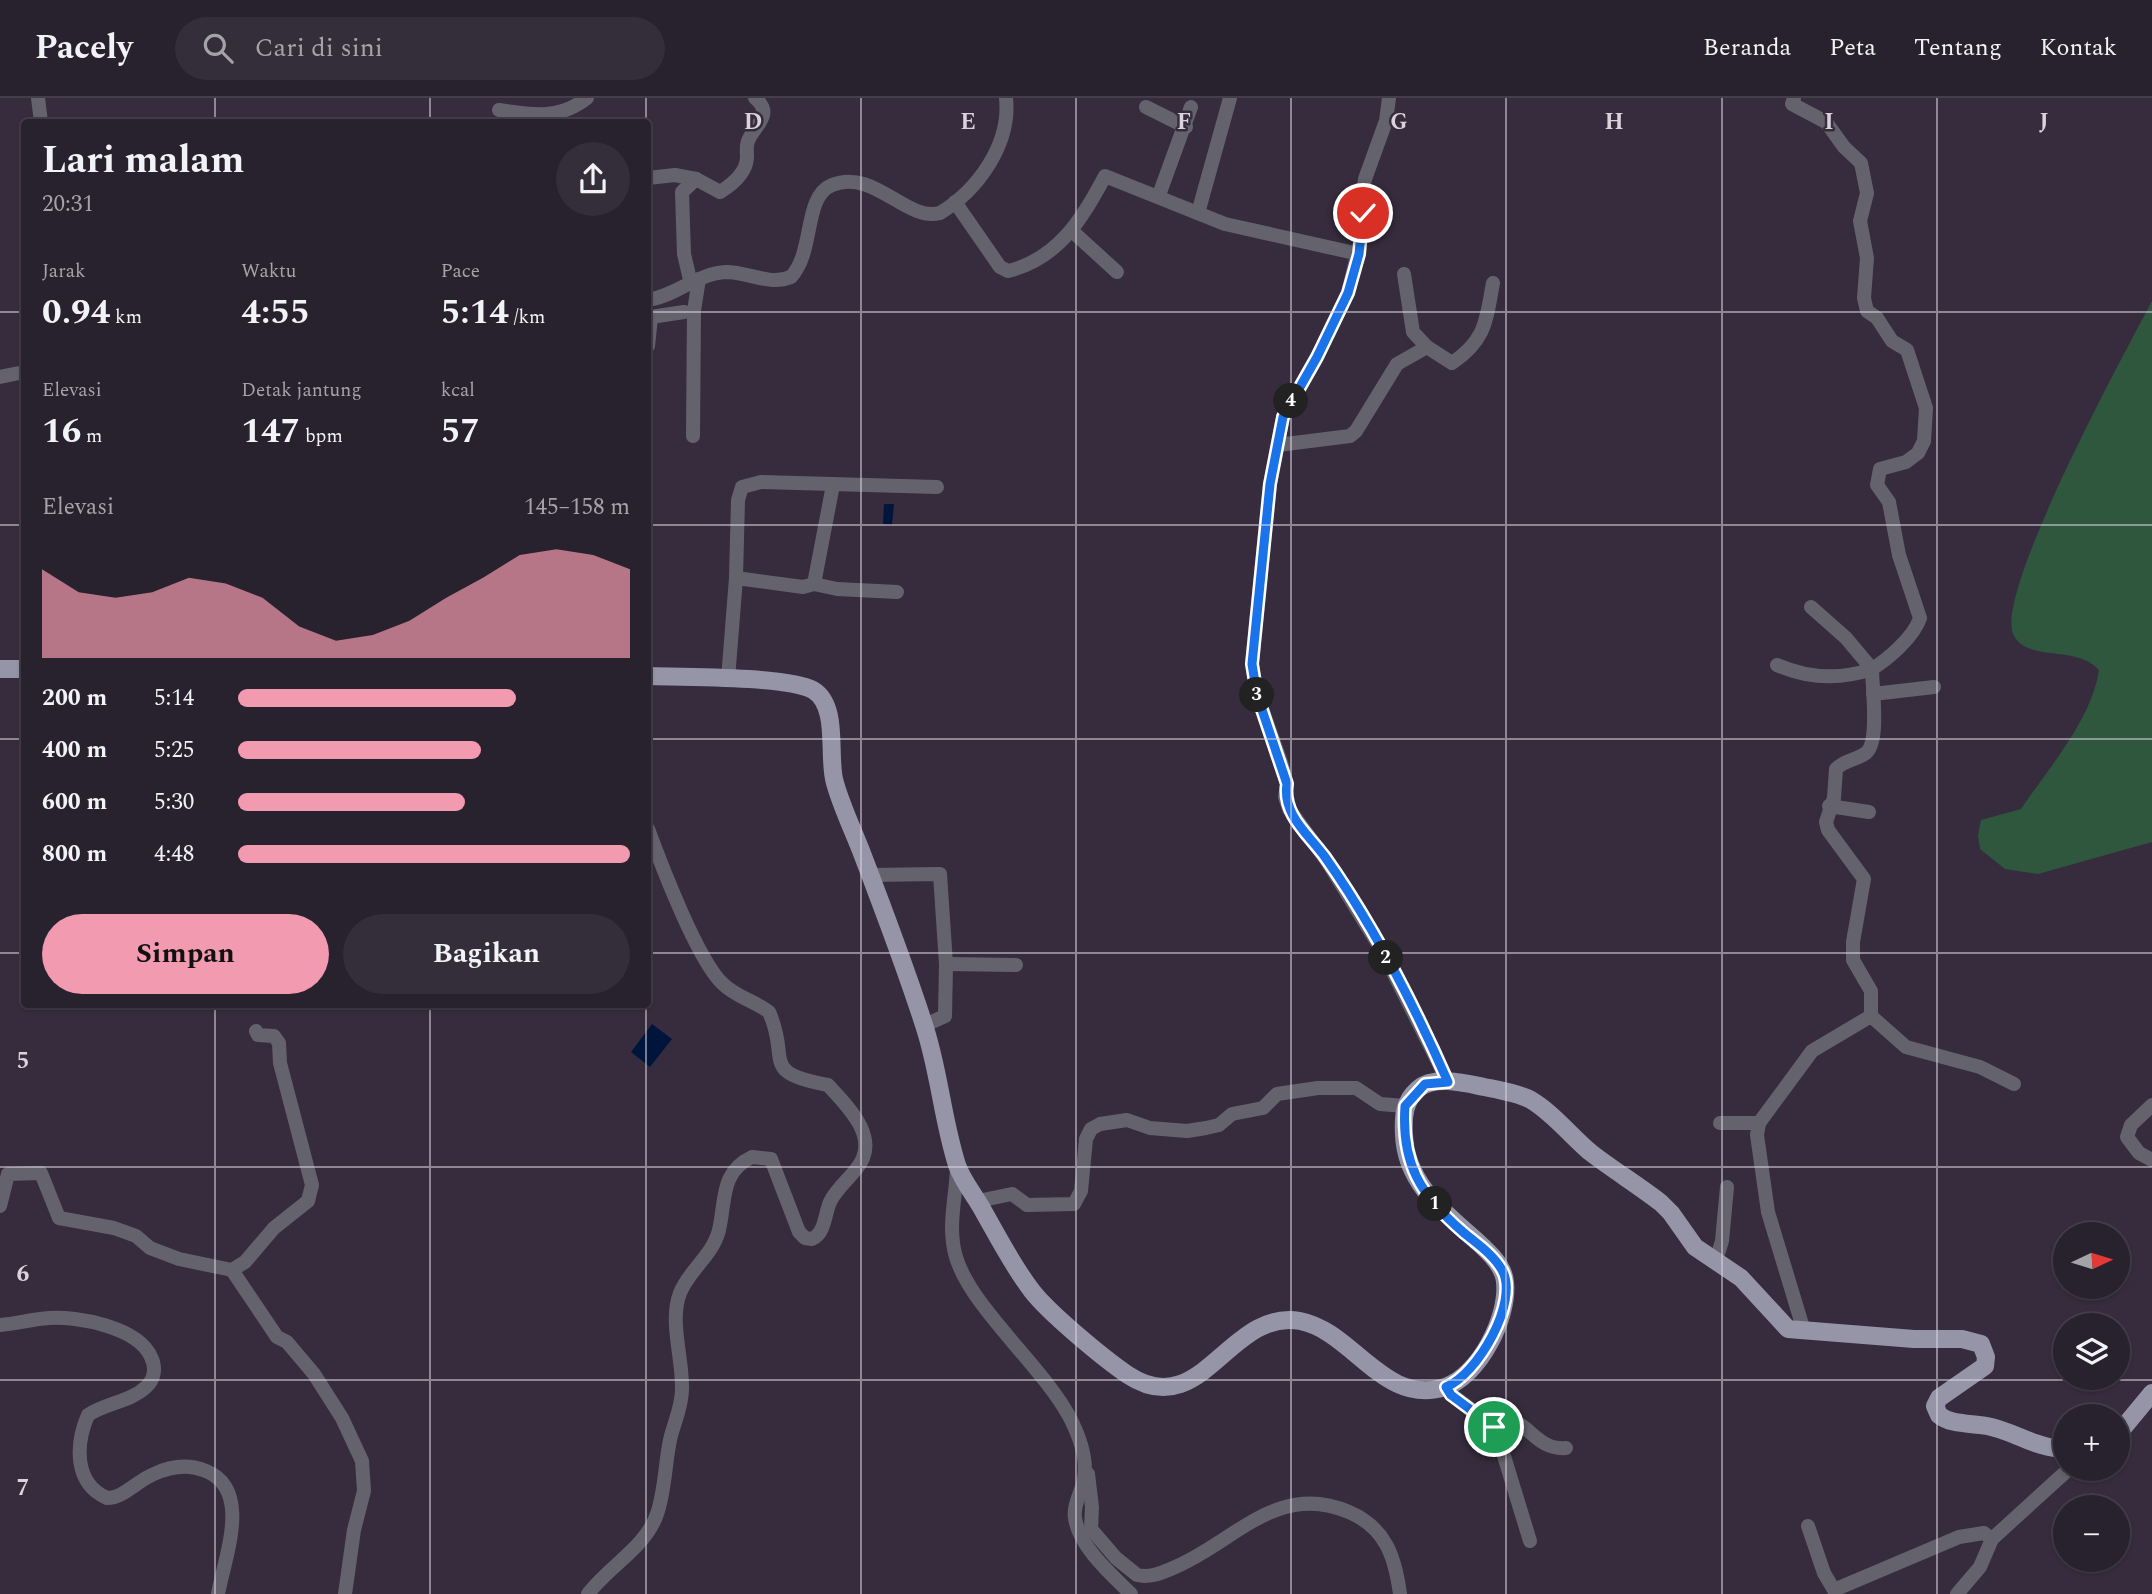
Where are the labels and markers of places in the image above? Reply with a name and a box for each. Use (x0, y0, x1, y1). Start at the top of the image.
pin (1333, 183, 1393, 243)
pin: 4 (1274, 384, 1308, 418)
pin: 3 (1240, 678, 1274, 712)
pin: 2 (1368, 940, 1404, 976)
pin: 1 (1418, 1186, 1452, 1222)
pin (1464, 1397, 1524, 1457)

